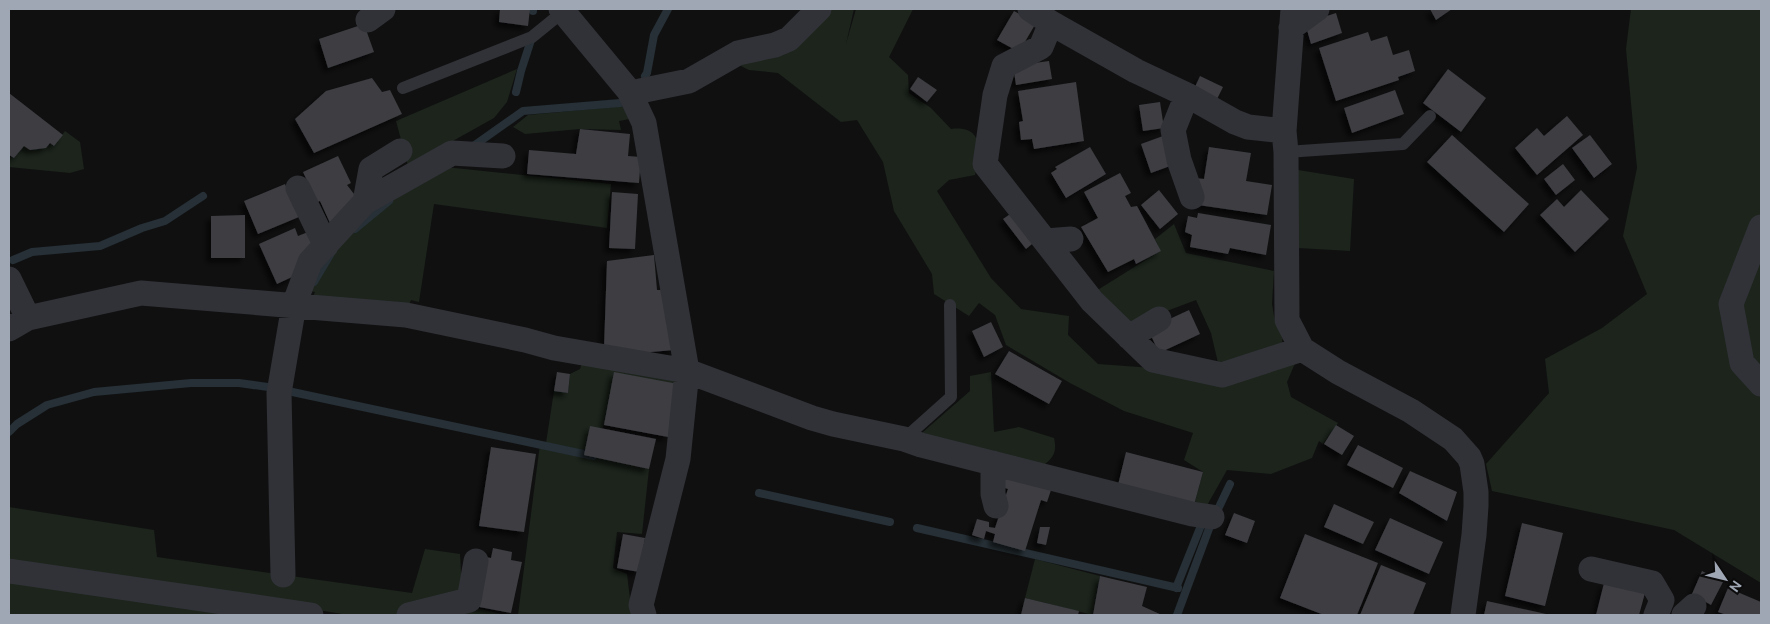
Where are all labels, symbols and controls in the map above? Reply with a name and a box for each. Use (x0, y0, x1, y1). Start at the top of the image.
north arrow (1700, 554, 1750, 604)
text: N (1726, 578, 1745, 595)

